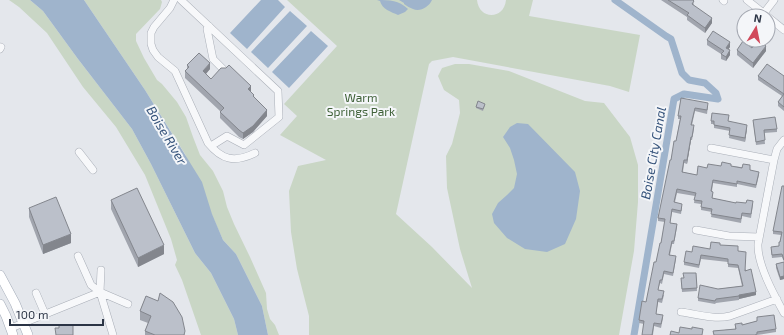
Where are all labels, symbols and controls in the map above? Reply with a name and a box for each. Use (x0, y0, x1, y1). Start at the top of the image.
north arrow (736, 8, 776, 48)
text: N (753, 11, 763, 25)
park label: Warm Springs Park (327, 90, 395, 118)
water label: Boise River (143, 103, 191, 168)
water label: Boise City Canal (637, 105, 669, 201)
scale bar (10, 301, 103, 327)
text: 100 m (16, 307, 48, 321)

